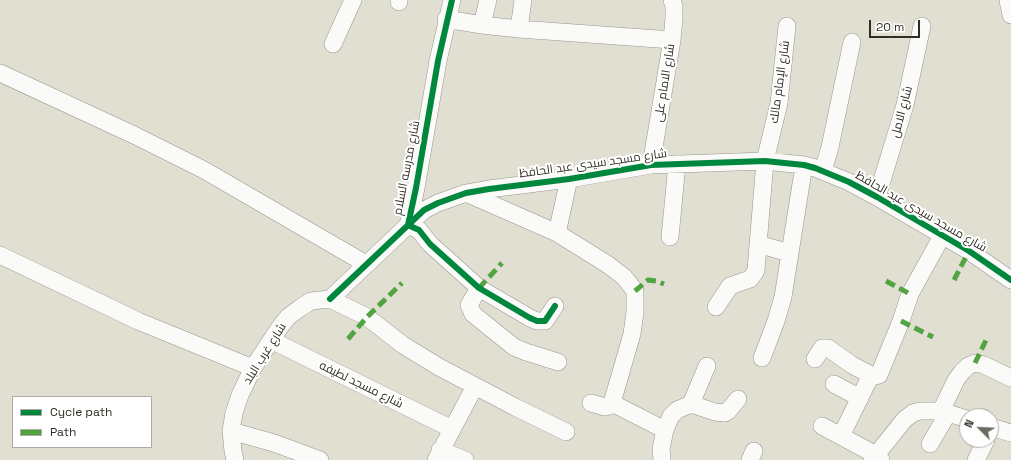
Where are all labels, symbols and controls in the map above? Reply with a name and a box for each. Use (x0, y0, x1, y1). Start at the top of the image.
scale bar (871, 12, 922, 38)
text: 20 m (876, 19, 904, 35)
street label: شارع الإمام مالك (767, 40, 793, 124)
street label: شارع الامام على (652, 43, 678, 123)
street label: شارع الامل (888, 84, 916, 140)
street label: شارع مدرسه السلام (391, 120, 423, 216)
street label: شارع مسجد سيدى عبد الحافظ (518, 146, 668, 182)
street label: شارع مسجد سيدى عبد الحافظ (853, 168, 989, 256)
street label: شارع غرب البلد (240, 321, 290, 387)
street label: شارع مسجد لطيفه (317, 358, 405, 412)
legend (12, 396, 152, 448)
text: Cycle path (50, 404, 112, 420)
north arrow (959, 408, 999, 448)
text: N (961, 417, 977, 430)
text: Path (50, 424, 76, 440)

